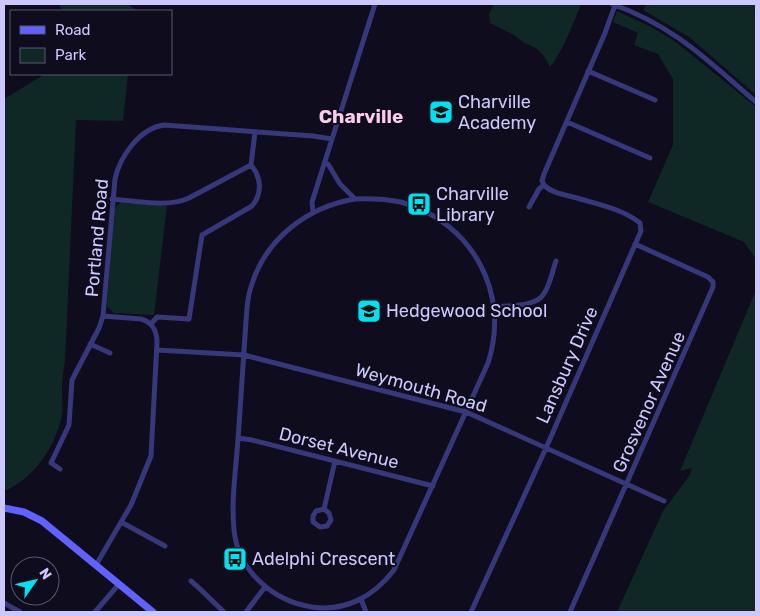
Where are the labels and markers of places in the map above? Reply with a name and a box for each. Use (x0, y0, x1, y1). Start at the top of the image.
place label: Charville Academy (458, 91, 536, 134)
school or university icon: Charville Academy (428, 99, 454, 125)
place label: Charville Library (436, 183, 509, 226)
bus stop icon: Charville Library (406, 191, 432, 217)
school or university icon: Hedgewood School (356, 298, 382, 324)
place label: Hedgewood School (386, 300, 547, 322)
bus stop icon: Adelphi Crescent (222, 546, 248, 572)
place label: Adelphi Crescent (252, 548, 395, 570)

